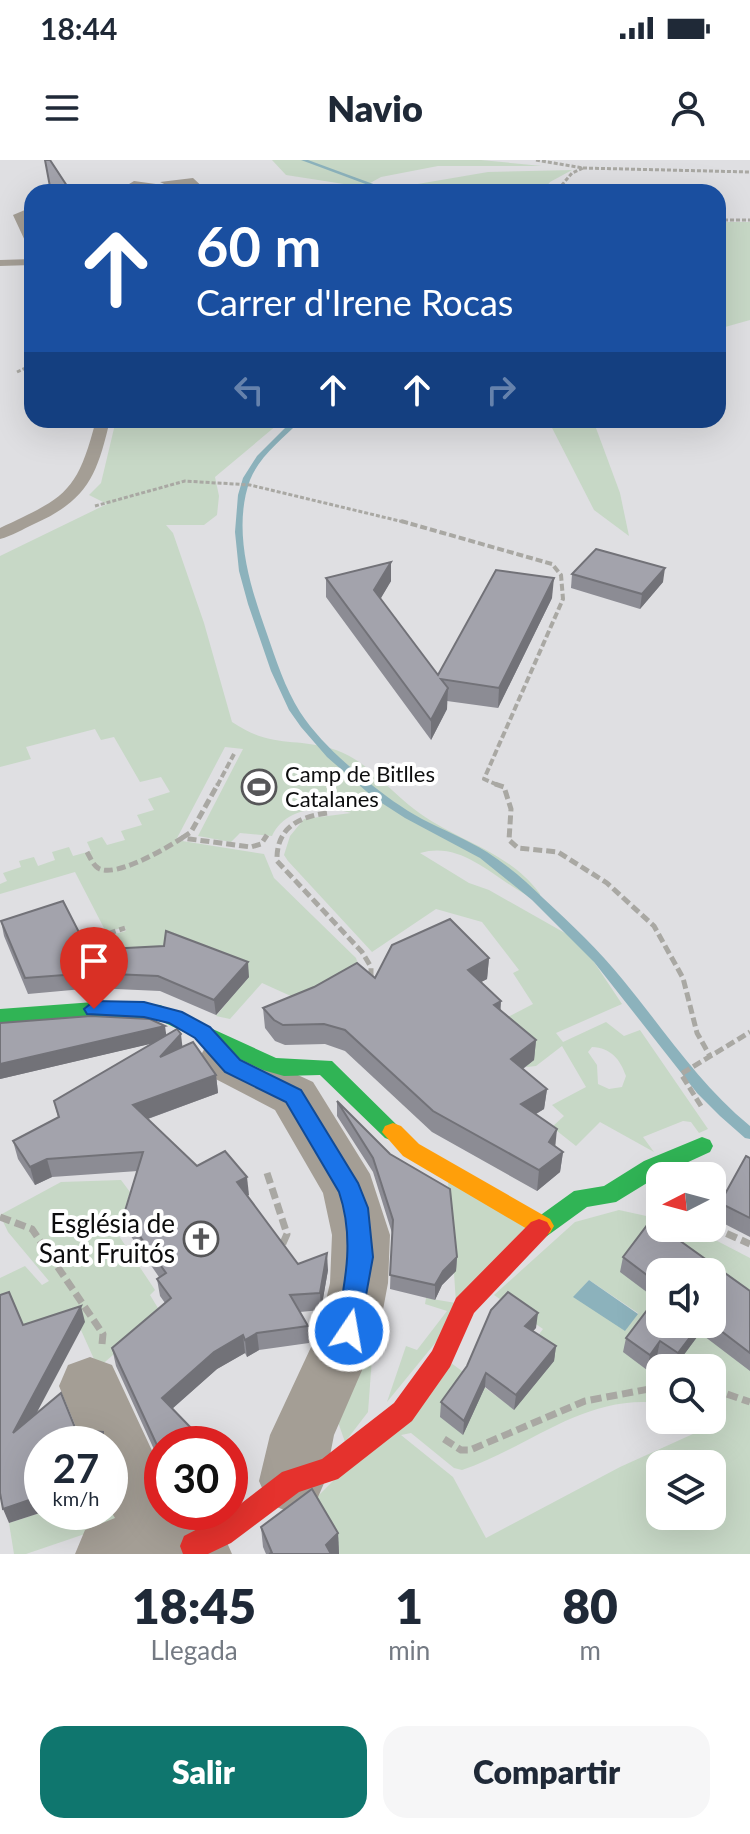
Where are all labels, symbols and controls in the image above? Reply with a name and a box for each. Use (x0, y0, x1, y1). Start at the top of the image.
text: 18:44 (40, 10, 117, 46)
icon: menu (40, 86, 84, 130)
text: Navio (327, 86, 423, 130)
icon: person (666, 86, 710, 130)
text: 60 m (196, 212, 321, 279)
icon: ahead (64, 216, 168, 320)
text: Carrer d'Irene Rocas (196, 280, 513, 324)
icon: left (227, 368, 271, 412)
icon: ahead (311, 368, 355, 412)
icon: ahead (395, 368, 439, 412)
icon: right (479, 368, 523, 412)
place label: Camp de Bitlles Catalanes (285, 760, 435, 812)
sports icon: Camp de Bitlles Catalanes (240, 768, 278, 806)
pin (60, 927, 128, 1009)
icon: arrive (72, 939, 116, 983)
north arrow (646, 1162, 726, 1242)
map controls (646, 1162, 726, 1530)
place label: Església de Sant Fruitós (39, 1207, 175, 1269)
church icon: Església de Sant Fruitós (182, 1220, 220, 1258)
button: sound (646, 1258, 726, 1338)
position arrow (307, 1289, 391, 1373)
button: search (646, 1354, 726, 1434)
speed limit sign: 30 (144, 1426, 248, 1530)
text: 27 (53, 1444, 99, 1492)
button: layers (646, 1450, 726, 1530)
text: km/h (53, 1486, 99, 1510)
text: 18:45 (132, 1577, 256, 1634)
text: 1 (395, 1577, 423, 1634)
text: 80 (562, 1577, 618, 1634)
text: Llegada (150, 1634, 238, 1666)
text: min (388, 1634, 430, 1666)
text: m (579, 1634, 601, 1666)
button: Salir (40, 1726, 367, 1818)
button: Compartir (383, 1726, 710, 1818)

